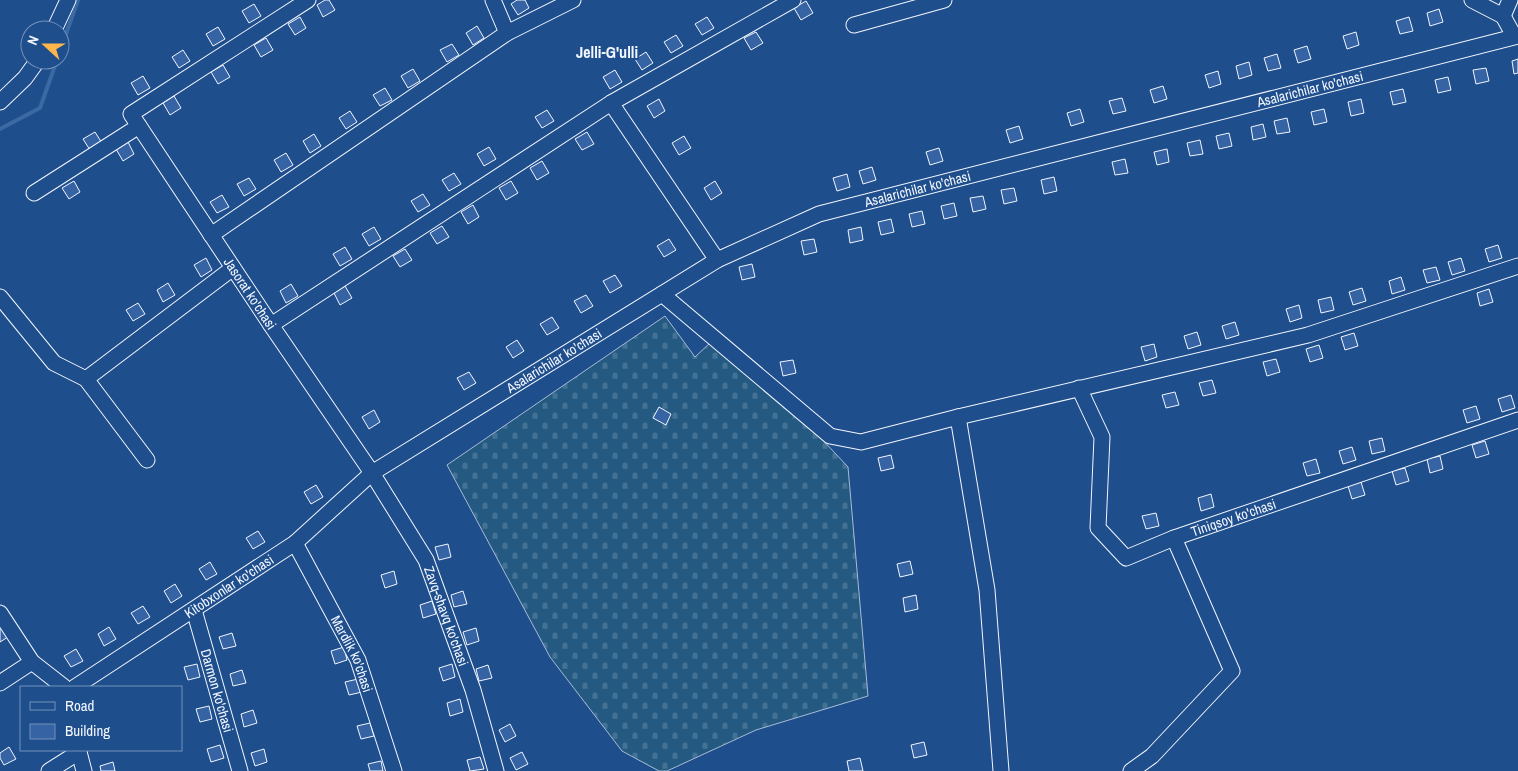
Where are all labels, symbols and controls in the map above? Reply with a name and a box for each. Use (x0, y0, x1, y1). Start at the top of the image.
north arrow (20, 20, 70, 70)
text: N (23, 33, 43, 47)
district label: Jelli-G'ulli (576, 41, 638, 63)
street label: Asalarichilar ko'chasi (1254, 67, 1365, 111)
street label: Asalarichilar ko'chasi (862, 167, 973, 211)
street label: Jasorat ko'chasi (220, 254, 280, 333)
street label: Asalarichilar ko'chasi (502, 324, 605, 397)
street label: Tiniqsoy ko'chasi (1188, 495, 1278, 541)
street label: Kitobxonlar ko'chasi (181, 550, 277, 622)
street label: Zavq-shavq ko'chasi (420, 564, 473, 669)
street label: Mardlik ko'chasi (327, 612, 377, 695)
street label: Darmon ko'chasi (197, 647, 238, 735)
legend (20, 686, 182, 751)
text: Road (65, 695, 94, 716)
text: Building (65, 720, 110, 741)

